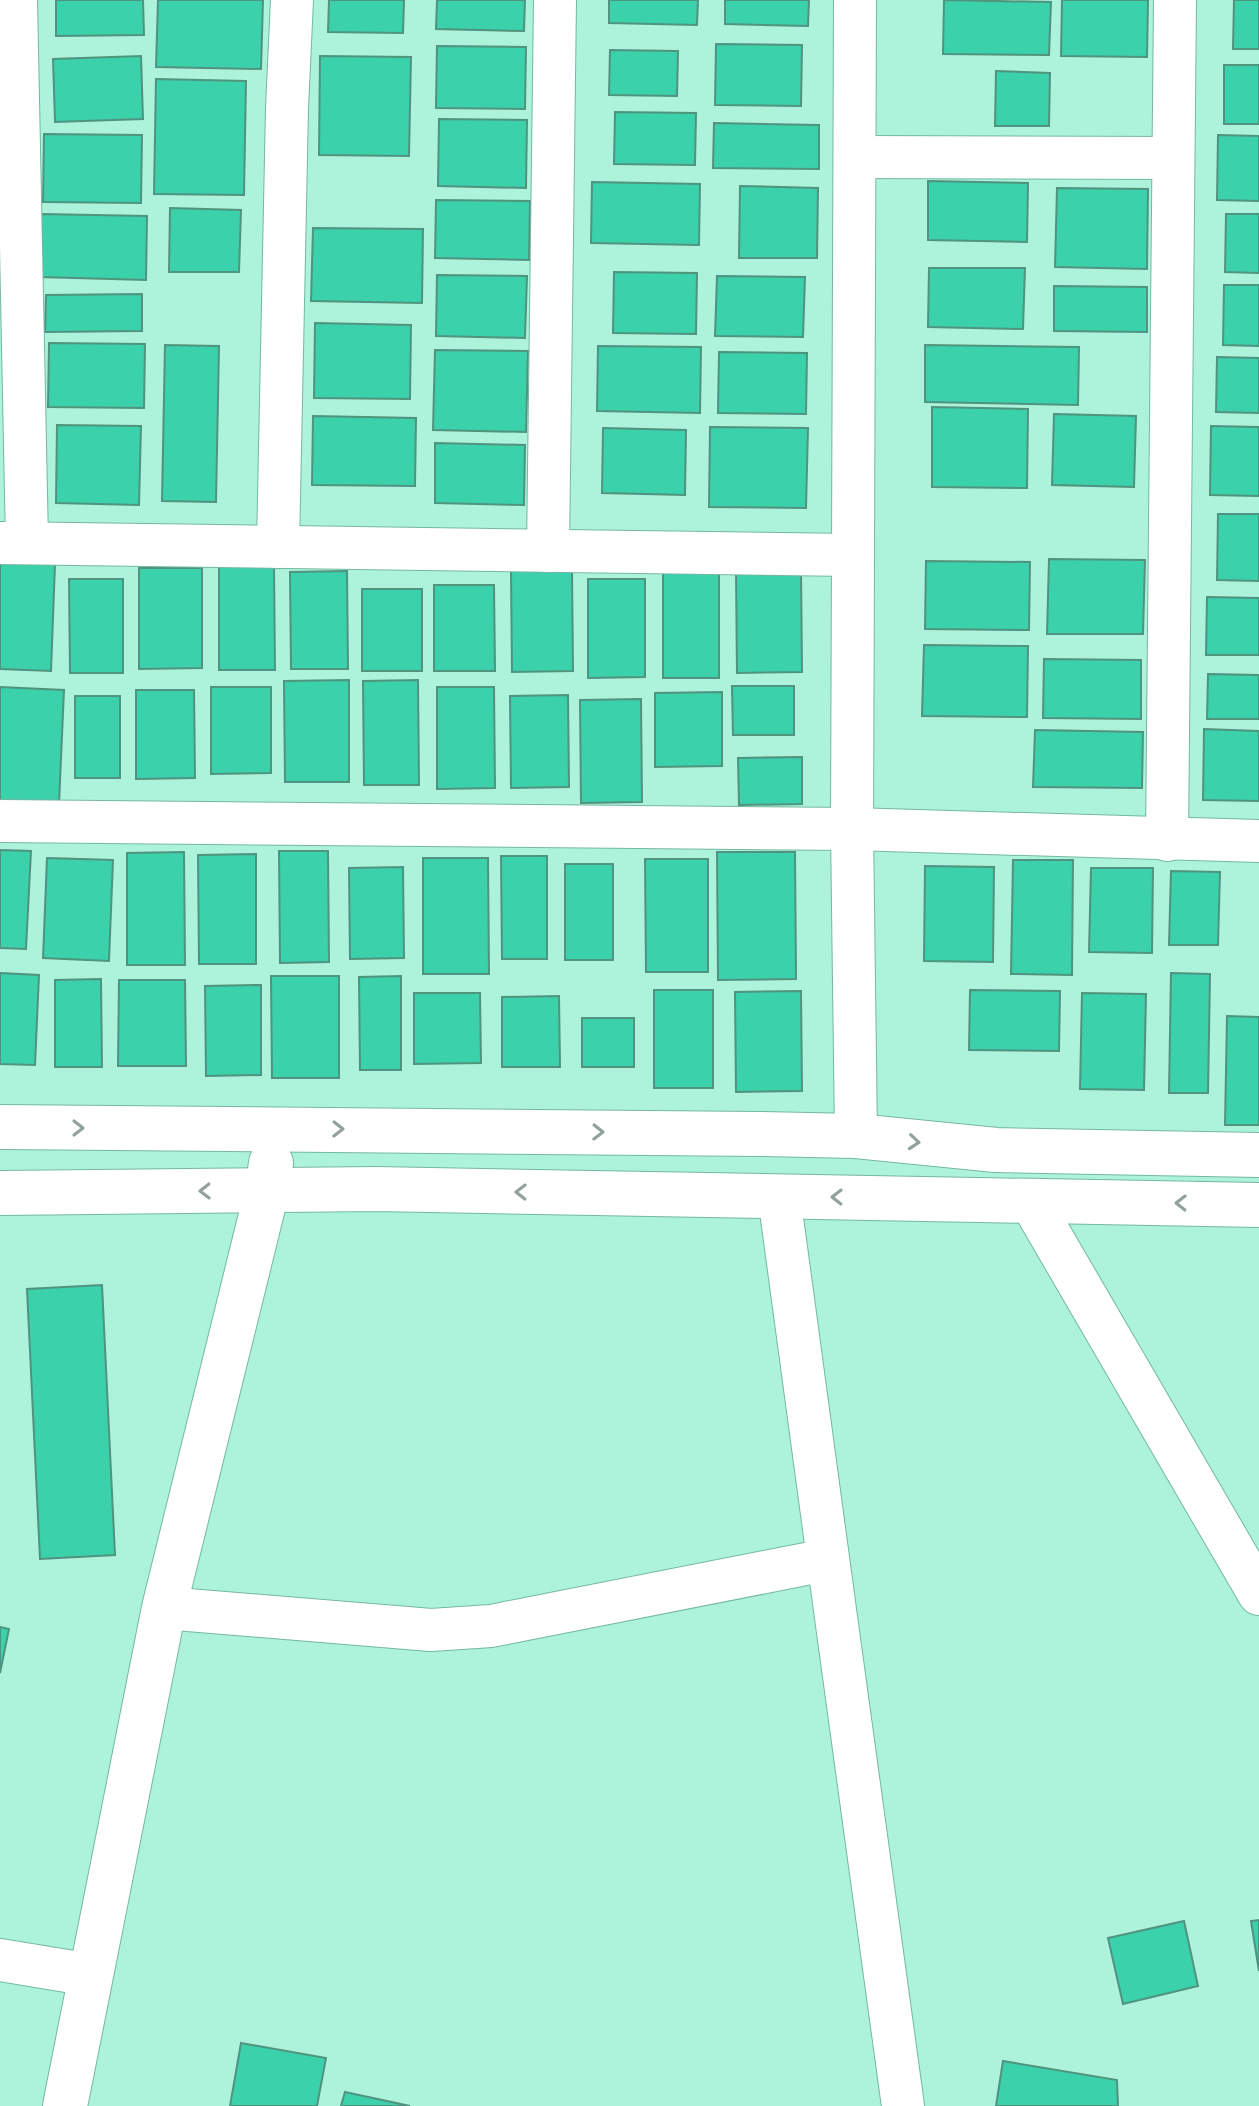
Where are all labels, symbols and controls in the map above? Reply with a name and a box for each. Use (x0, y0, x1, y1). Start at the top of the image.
one-way arrow (72, 1119, 85, 1137)
one-way arrow (332, 1121, 345, 1138)
one-way arrow (592, 1123, 605, 1141)
one-way arrow (908, 1133, 921, 1150)
one-way arrow (198, 1182, 211, 1200)
one-way arrow (514, 1183, 527, 1201)
one-way arrow (830, 1188, 843, 1206)
one-way arrow (1174, 1194, 1187, 1212)

